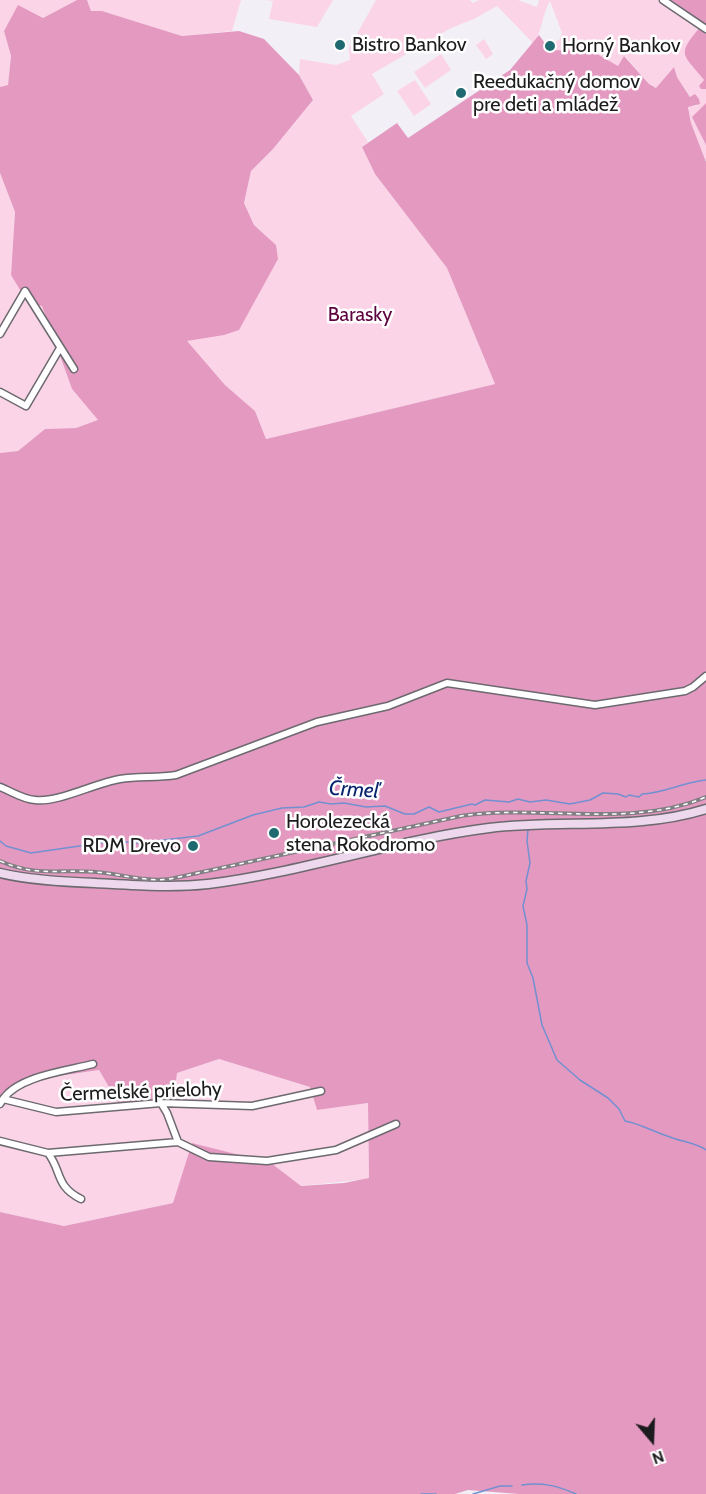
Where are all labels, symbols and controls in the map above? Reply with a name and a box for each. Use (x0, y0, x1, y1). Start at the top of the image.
place label: Bistro Bankov (352, 33, 467, 57)
place label: Horný Bankov (562, 34, 681, 58)
marker: Bistro Bankov (333, 38, 347, 52)
marker: Horný Bankov (543, 39, 557, 53)
place label: Reedukačný domov pre deti a mládež (473, 70, 640, 117)
marker: Reedukačný domov pre deti a mládež (454, 86, 468, 100)
park label: Barasky (328, 303, 392, 327)
water label: Črmeľ (328, 776, 380, 804)
place label: Horolezecká stena Rokodromo (286, 810, 435, 857)
marker: Horolezecká stena Rokodromo (267, 826, 281, 840)
place label: RDM Drevo (83, 834, 181, 858)
marker: RDM Drevo (186, 839, 200, 853)
street label: Čermeľské prielohy (60, 1077, 222, 1107)
north arrow (622, 1410, 682, 1470)
text: N (650, 1447, 666, 1468)

